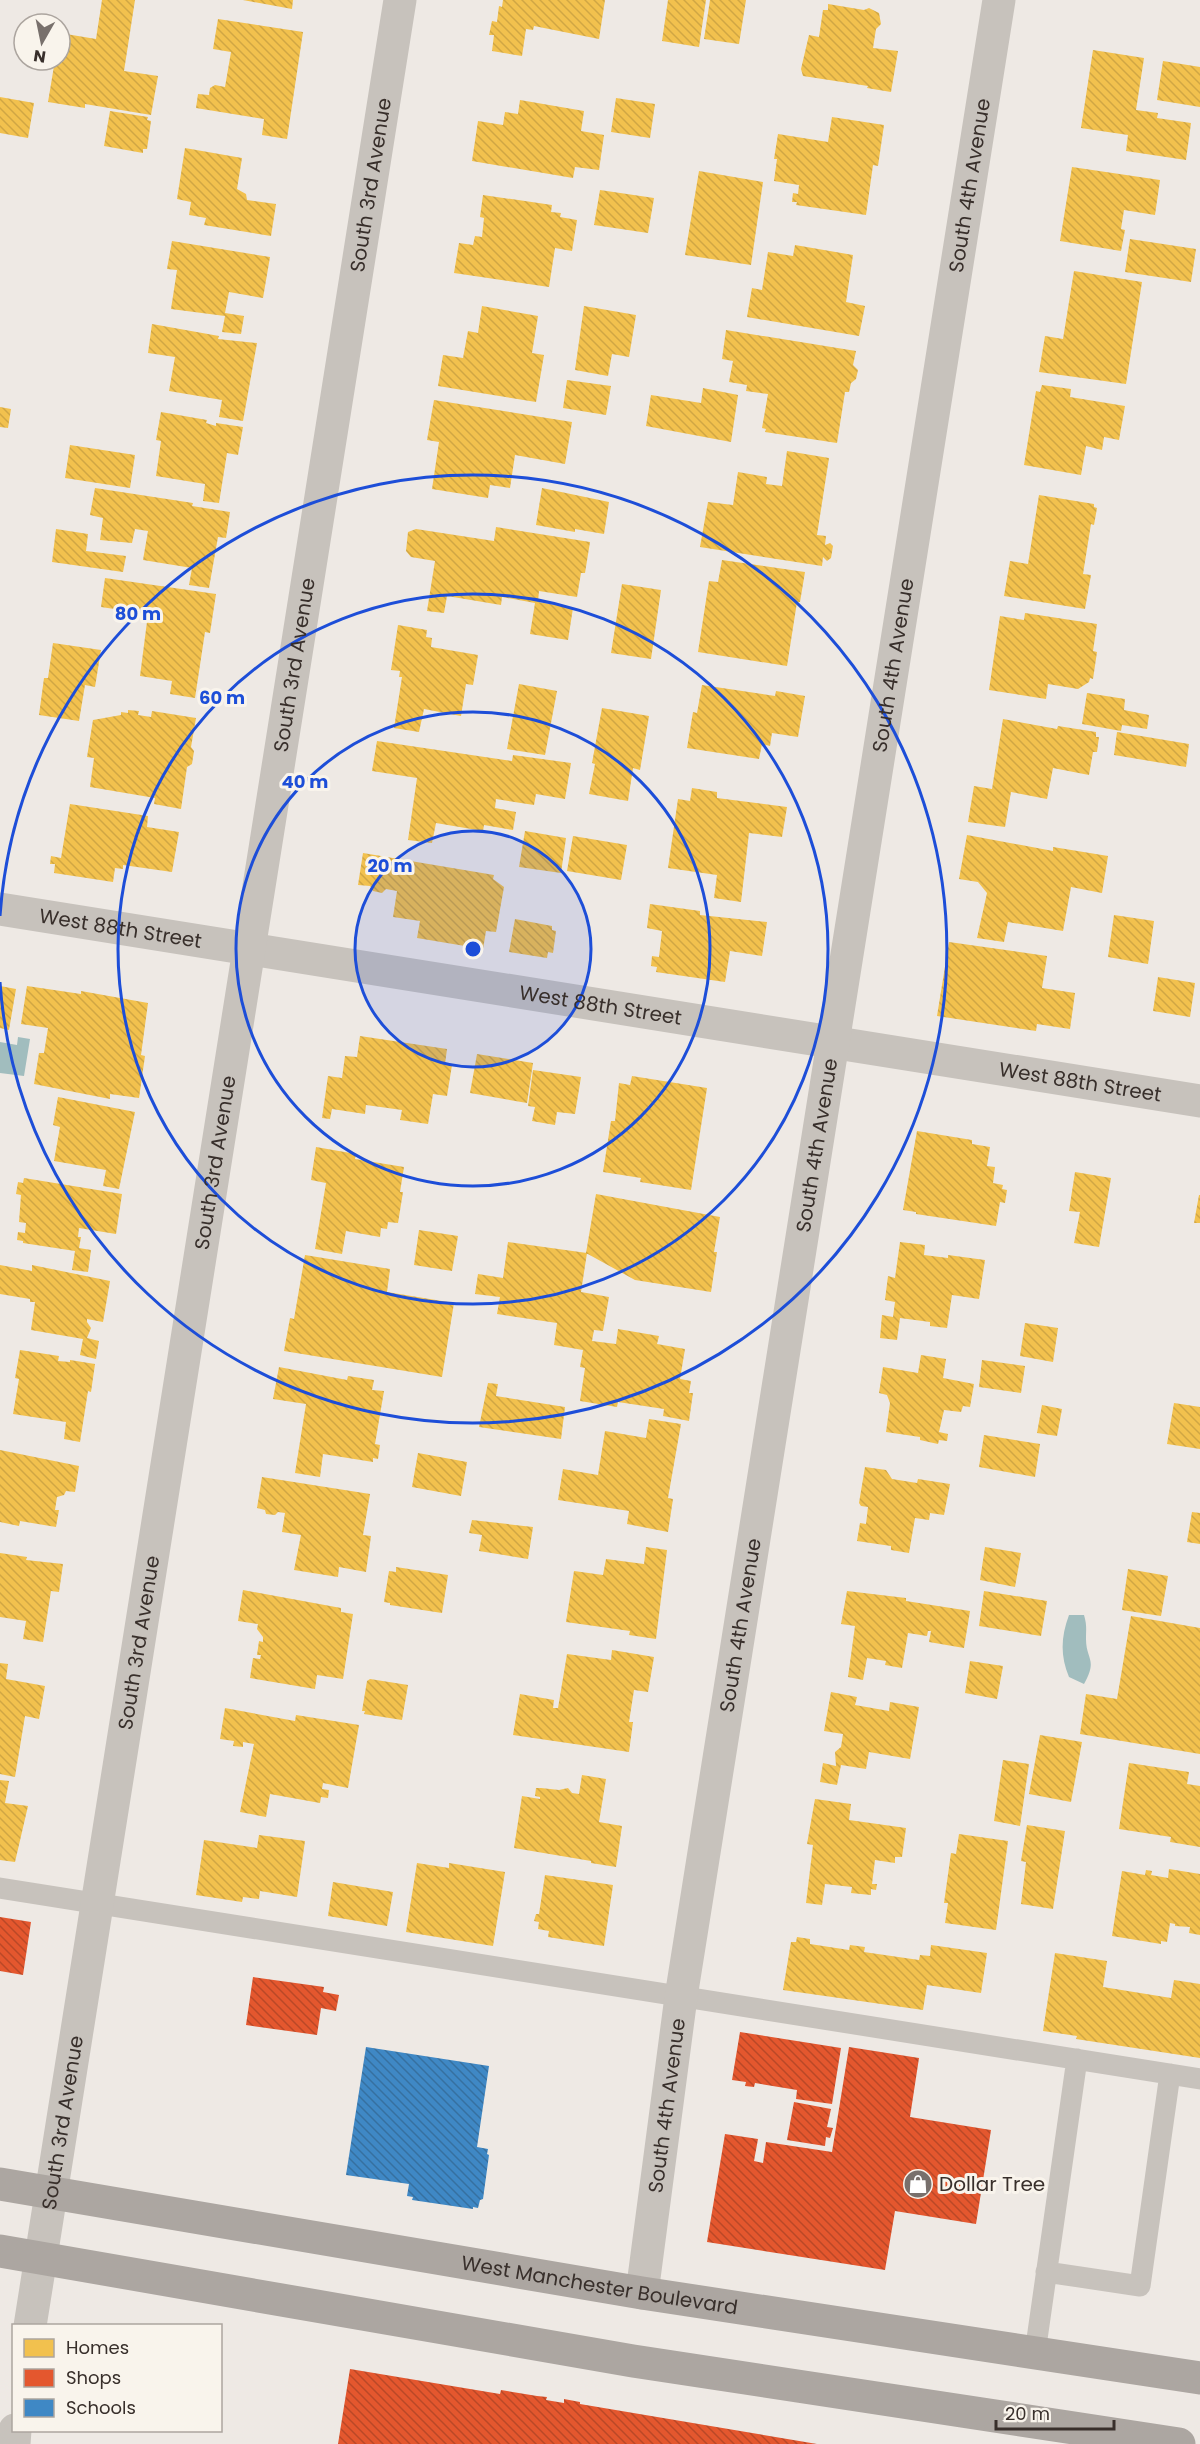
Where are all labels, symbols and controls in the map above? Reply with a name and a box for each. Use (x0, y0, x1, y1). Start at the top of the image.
north arrow (12, 12, 72, 72)
text: N (32, 44, 47, 69)
street label: South 3rd Avenue (343, 96, 398, 274)
street label: South 4th Avenue (942, 96, 997, 274)
street label: South 3rd Avenue (267, 576, 322, 754)
street label: South 4th Avenue (865, 576, 921, 754)
text: 80 m (115, 601, 161, 626)
text: 60 m (199, 685, 245, 710)
text: 40 m (282, 769, 328, 794)
text: 20 m (368, 853, 412, 878)
street label: West 88th Street (37, 901, 204, 955)
centre of rings (463, 939, 483, 959)
street label: West 88th Street (517, 978, 684, 1032)
street label: West 88th Street (997, 1055, 1164, 1109)
street label: South 4th Avenue (789, 1056, 844, 1234)
street label: South 3rd Avenue (187, 1073, 243, 1252)
street label: South 4th Avenue (713, 1536, 768, 1714)
street label: South 3rd Avenue (111, 1553, 166, 1732)
street label: South 4th Avenue (641, 2017, 692, 2195)
street label: South 3rd Avenue (35, 2033, 90, 2212)
shop icon: Dollar Tree (902, 2168, 934, 2200)
place label: Dollar Tree (939, 2170, 1045, 2198)
street label: West Manchester Boulevard (459, 2249, 740, 2321)
legend (12, 2324, 222, 2432)
text: Homes (66, 2335, 129, 2360)
text: Shops (66, 2365, 121, 2390)
scale bar (996, 2393, 1114, 2431)
text: Schools (66, 2395, 136, 2420)
text: 20 m (1005, 2401, 1050, 2426)

